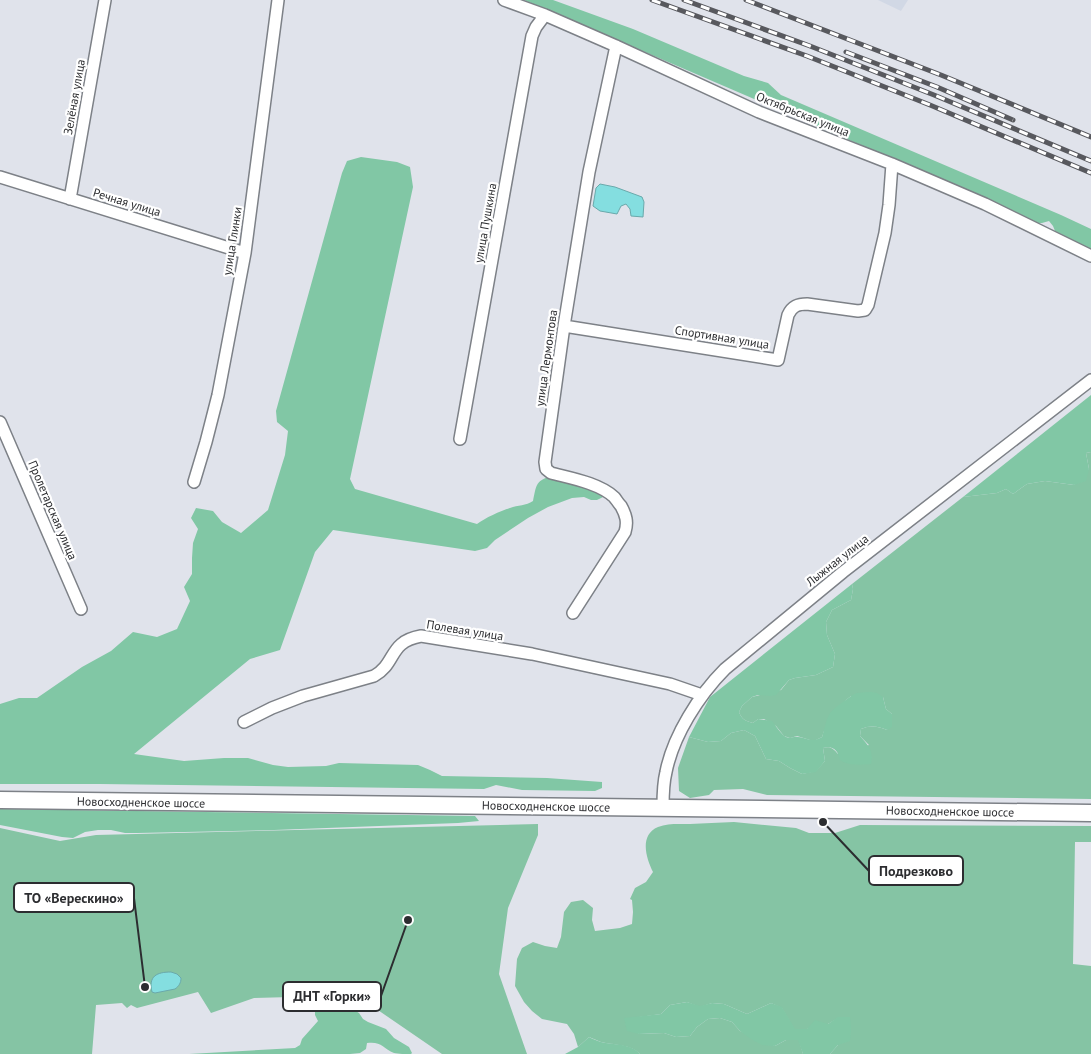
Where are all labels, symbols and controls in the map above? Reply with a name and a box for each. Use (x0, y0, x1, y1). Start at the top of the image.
street label: Зелёная улица (60, 58, 88, 136)
street label: Октябрьская улица (754, 88, 852, 140)
street label: улица Пушкина (471, 182, 499, 264)
street label: Речная улица (91, 185, 163, 219)
street label: улица Глинки (219, 206, 245, 276)
street label: улица Лермонтова (532, 309, 560, 407)
street label: Спортивная улица (674, 322, 770, 352)
street label: Пролетарская улица (25, 458, 81, 562)
street label: Лыжная улица (802, 531, 871, 590)
street label: Полевая улица (425, 617, 505, 643)
street label: Новосходненское шоссе (77, 793, 205, 811)
street label: Новосходненское шоссе (482, 797, 610, 815)
street label: Новосходненское шоссе (886, 802, 1014, 820)
callout: Подрезково (869, 856, 963, 885)
text: Подрезково (879, 862, 953, 880)
callout: ТО «Верескино» (14, 883, 134, 912)
text: ТО «Верескино» (24, 889, 124, 907)
callout: ДНТ «Горки» (283, 982, 381, 1011)
text: ДНТ «Горки» (293, 987, 371, 1005)

